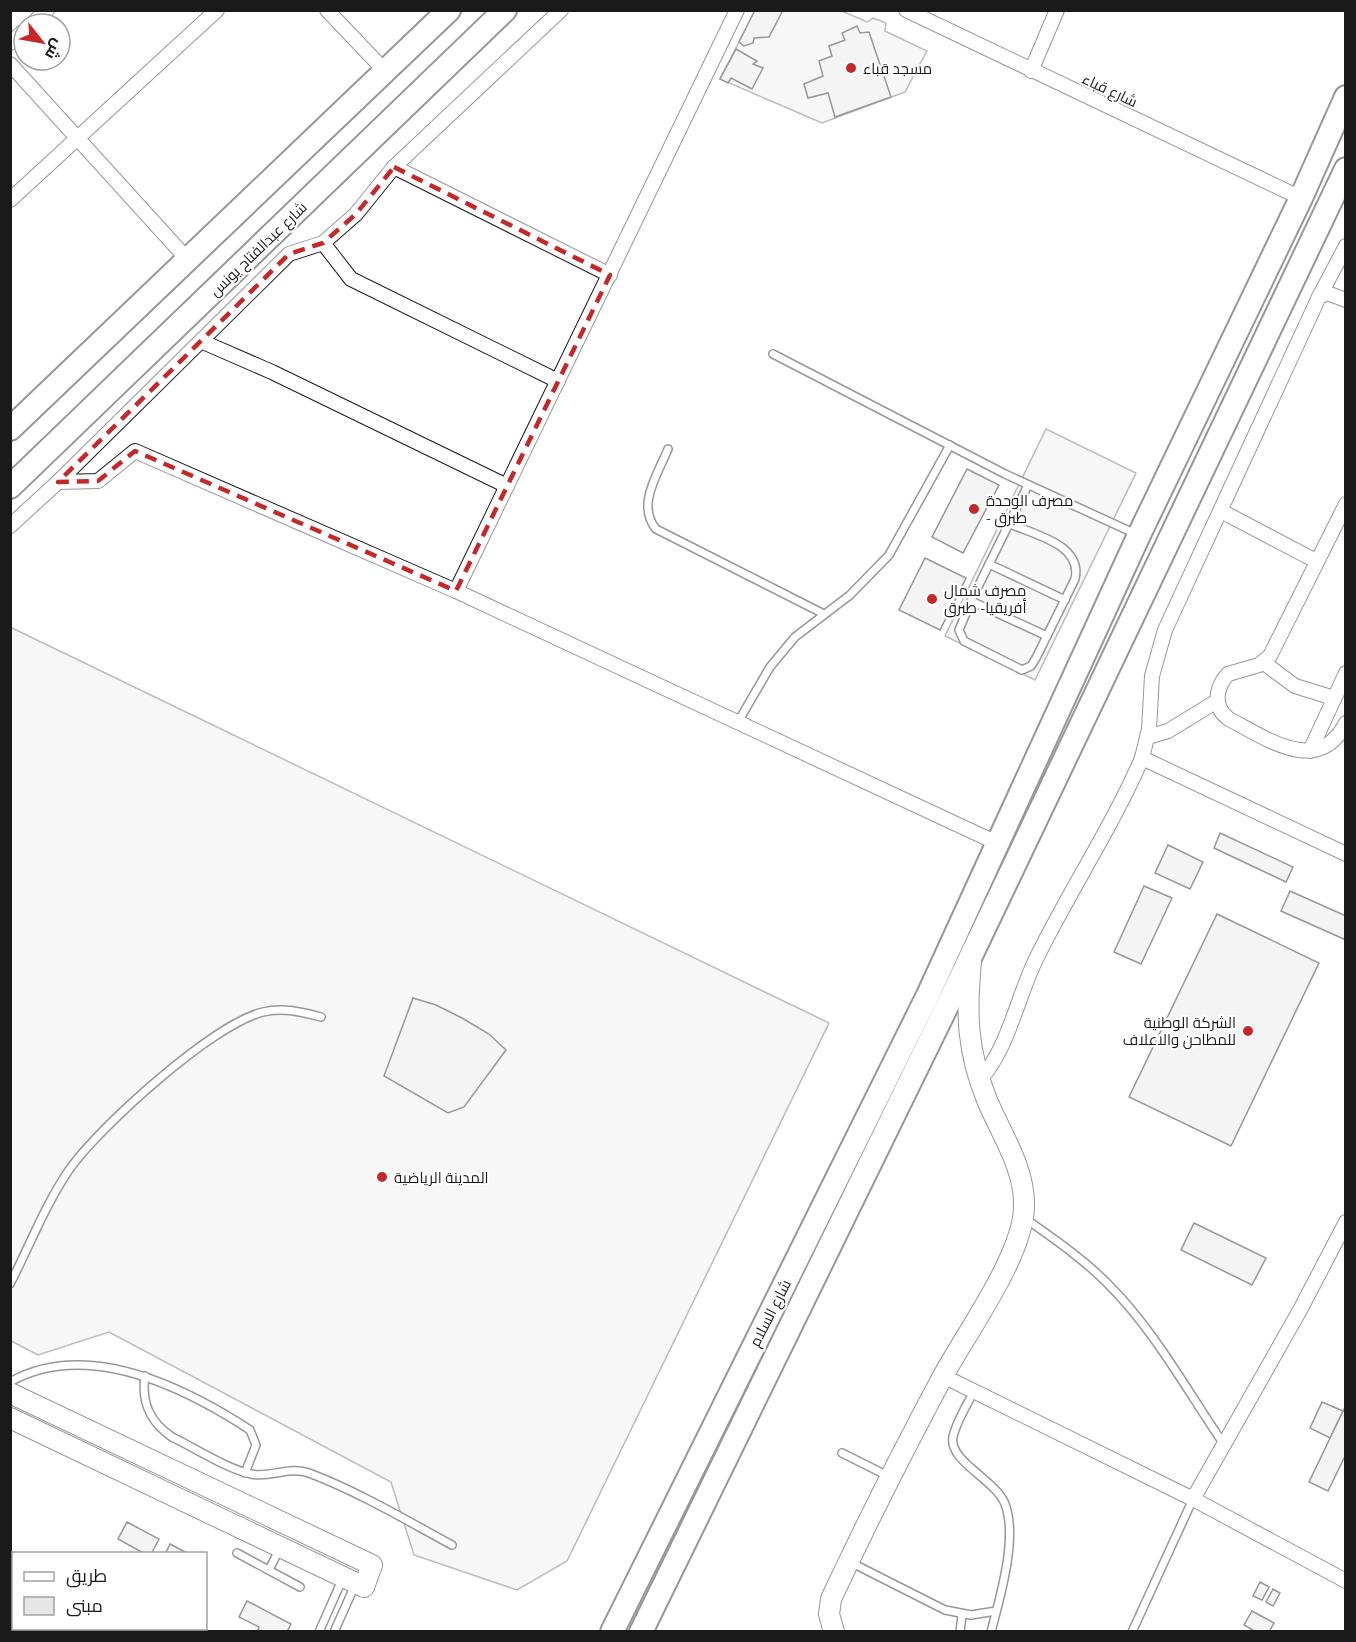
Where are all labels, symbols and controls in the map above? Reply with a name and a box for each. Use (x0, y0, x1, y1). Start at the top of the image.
north arrow (12, 12, 72, 72)
text: ش (40, 35, 70, 64)
place label: مسجد قباء (863, 58, 932, 79)
marker: مسجد قباء (844, 61, 858, 75)
street label: شارع قباء (1079, 68, 1141, 113)
street label: شارع عبدالفتاح يونس (205, 197, 312, 302)
place label: مصرف الوحدة - طبرق (986, 490, 1073, 528)
marker: مصرف الوحدة - طبرق (967, 502, 981, 516)
place label: مصرف شمال أفريقيا- طبرق (944, 580, 1026, 618)
marker: مصرف شمال أفريقيا- طبرق (925, 592, 939, 606)
place label: الشركة الوطنية للمطاحن والاعلاف (1123, 1012, 1236, 1050)
marker: الشركة الوطنية للمطاحن والاعلاف (1241, 1024, 1255, 1038)
place label: المدينة الرياضية (394, 1167, 489, 1188)
marker: المدينة الرياضية (375, 1170, 389, 1184)
street label: شارع السلام (744, 1276, 797, 1351)
legend (12, 1552, 207, 1630)
text: طريق (66, 1563, 107, 1588)
text: مبنى (66, 1593, 103, 1618)

